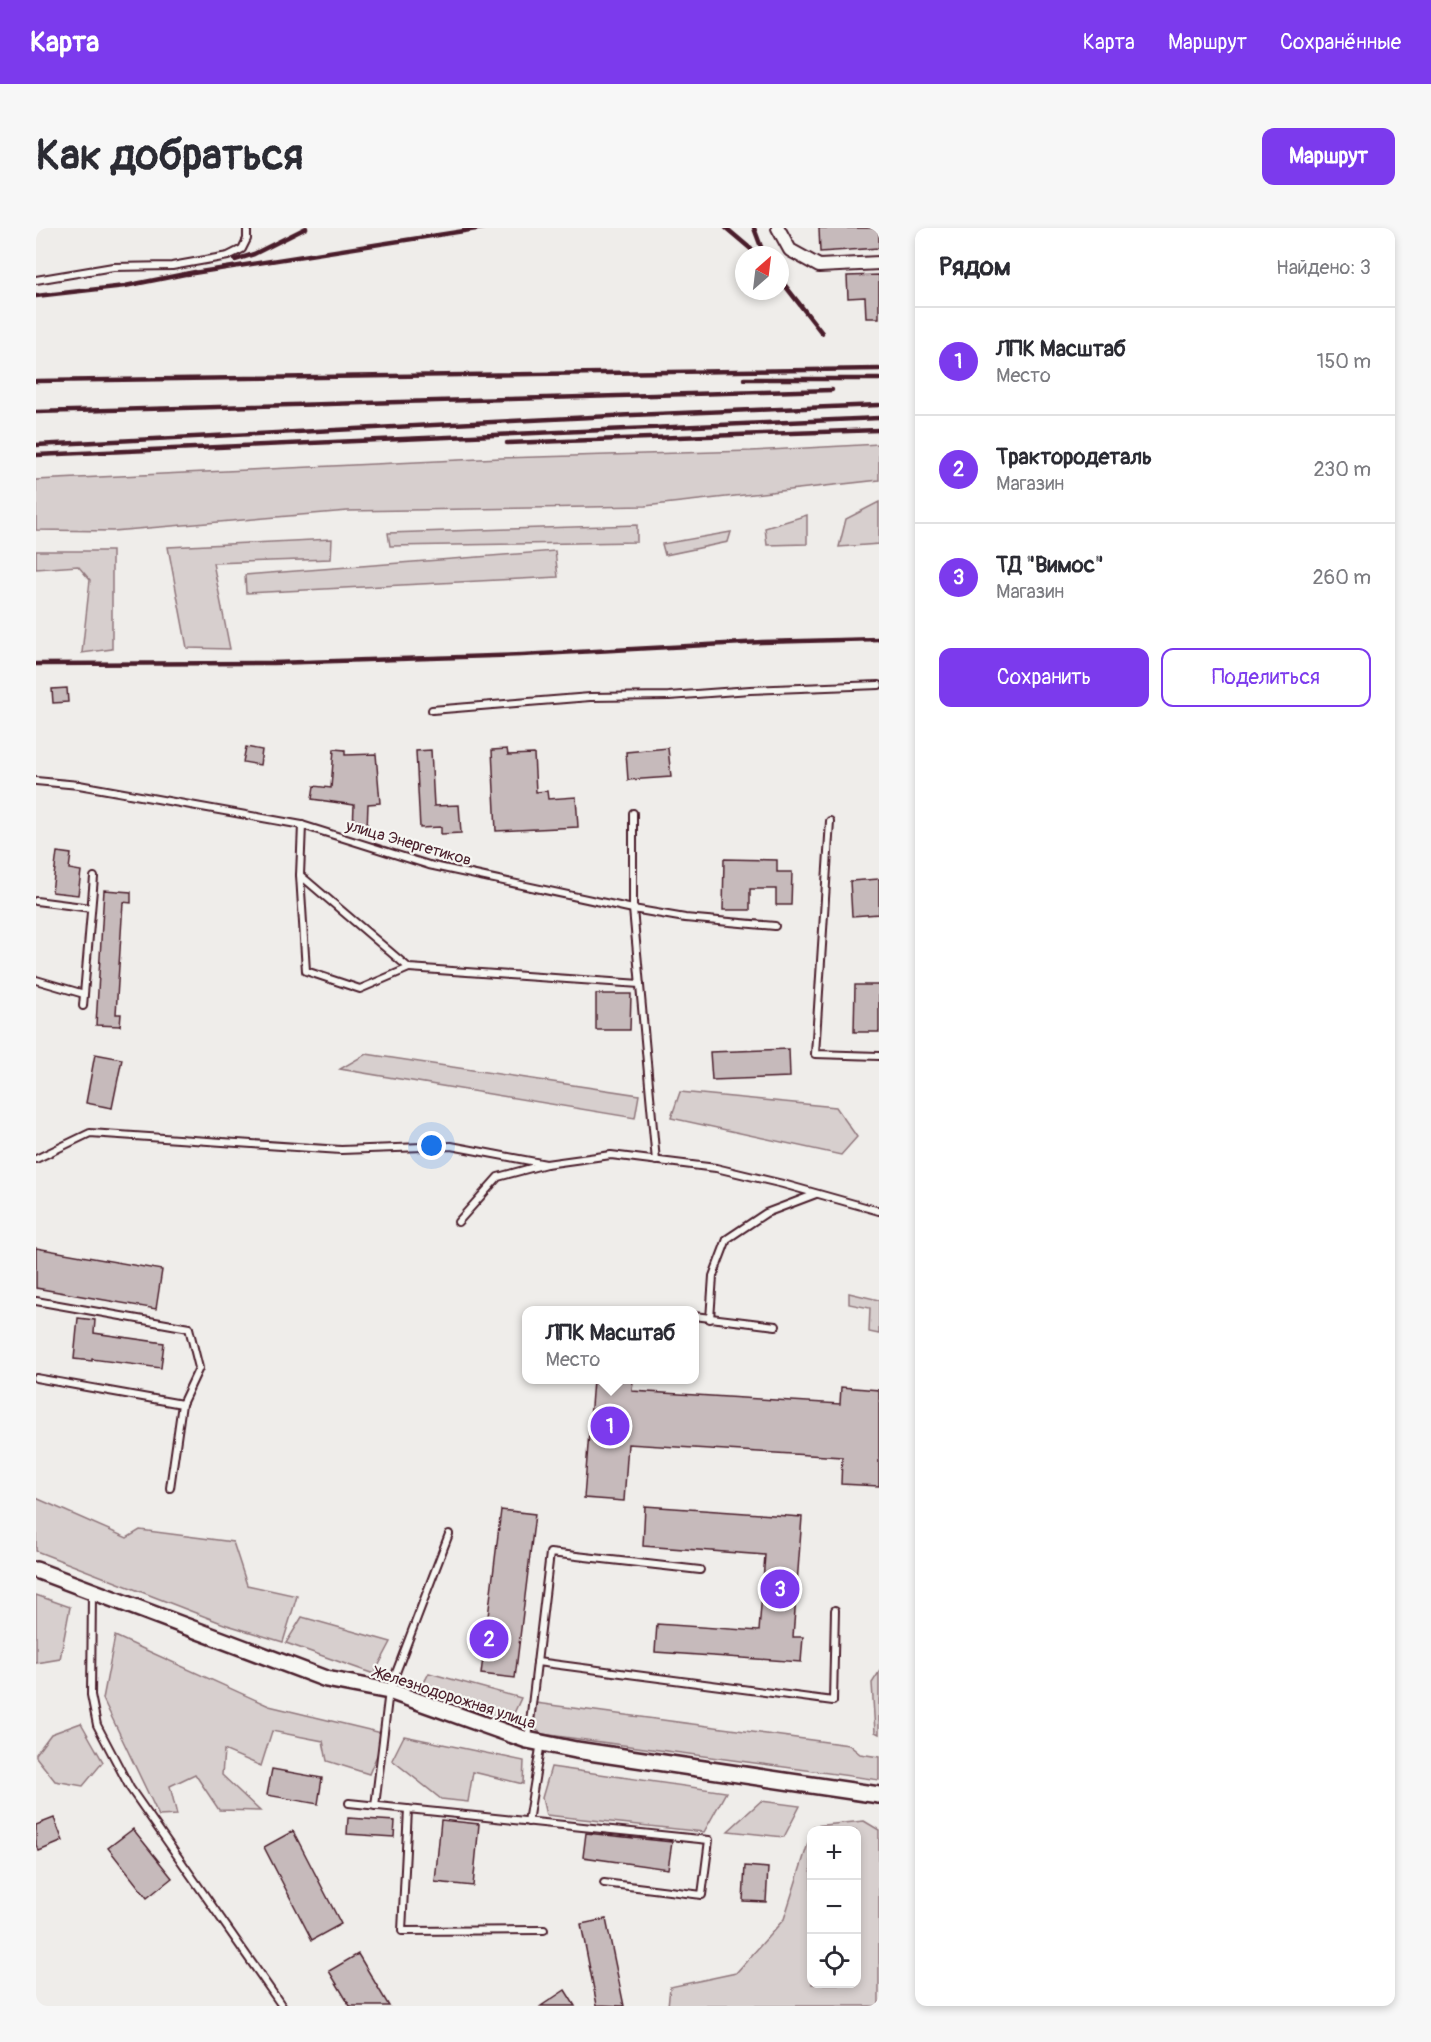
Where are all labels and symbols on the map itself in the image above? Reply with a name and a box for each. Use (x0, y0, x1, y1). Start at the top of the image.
north arrow (735, 246, 789, 300)
street label: улица Энергетиков (343, 815, 474, 870)
your location (417, 1131, 446, 1160)
pin: 1 (590, 1404, 630, 1448)
pin: 3 (760, 1566, 800, 1612)
pin: 2 (470, 1616, 508, 1662)
street label: Железнодорожная улица (368, 1661, 538, 1734)

